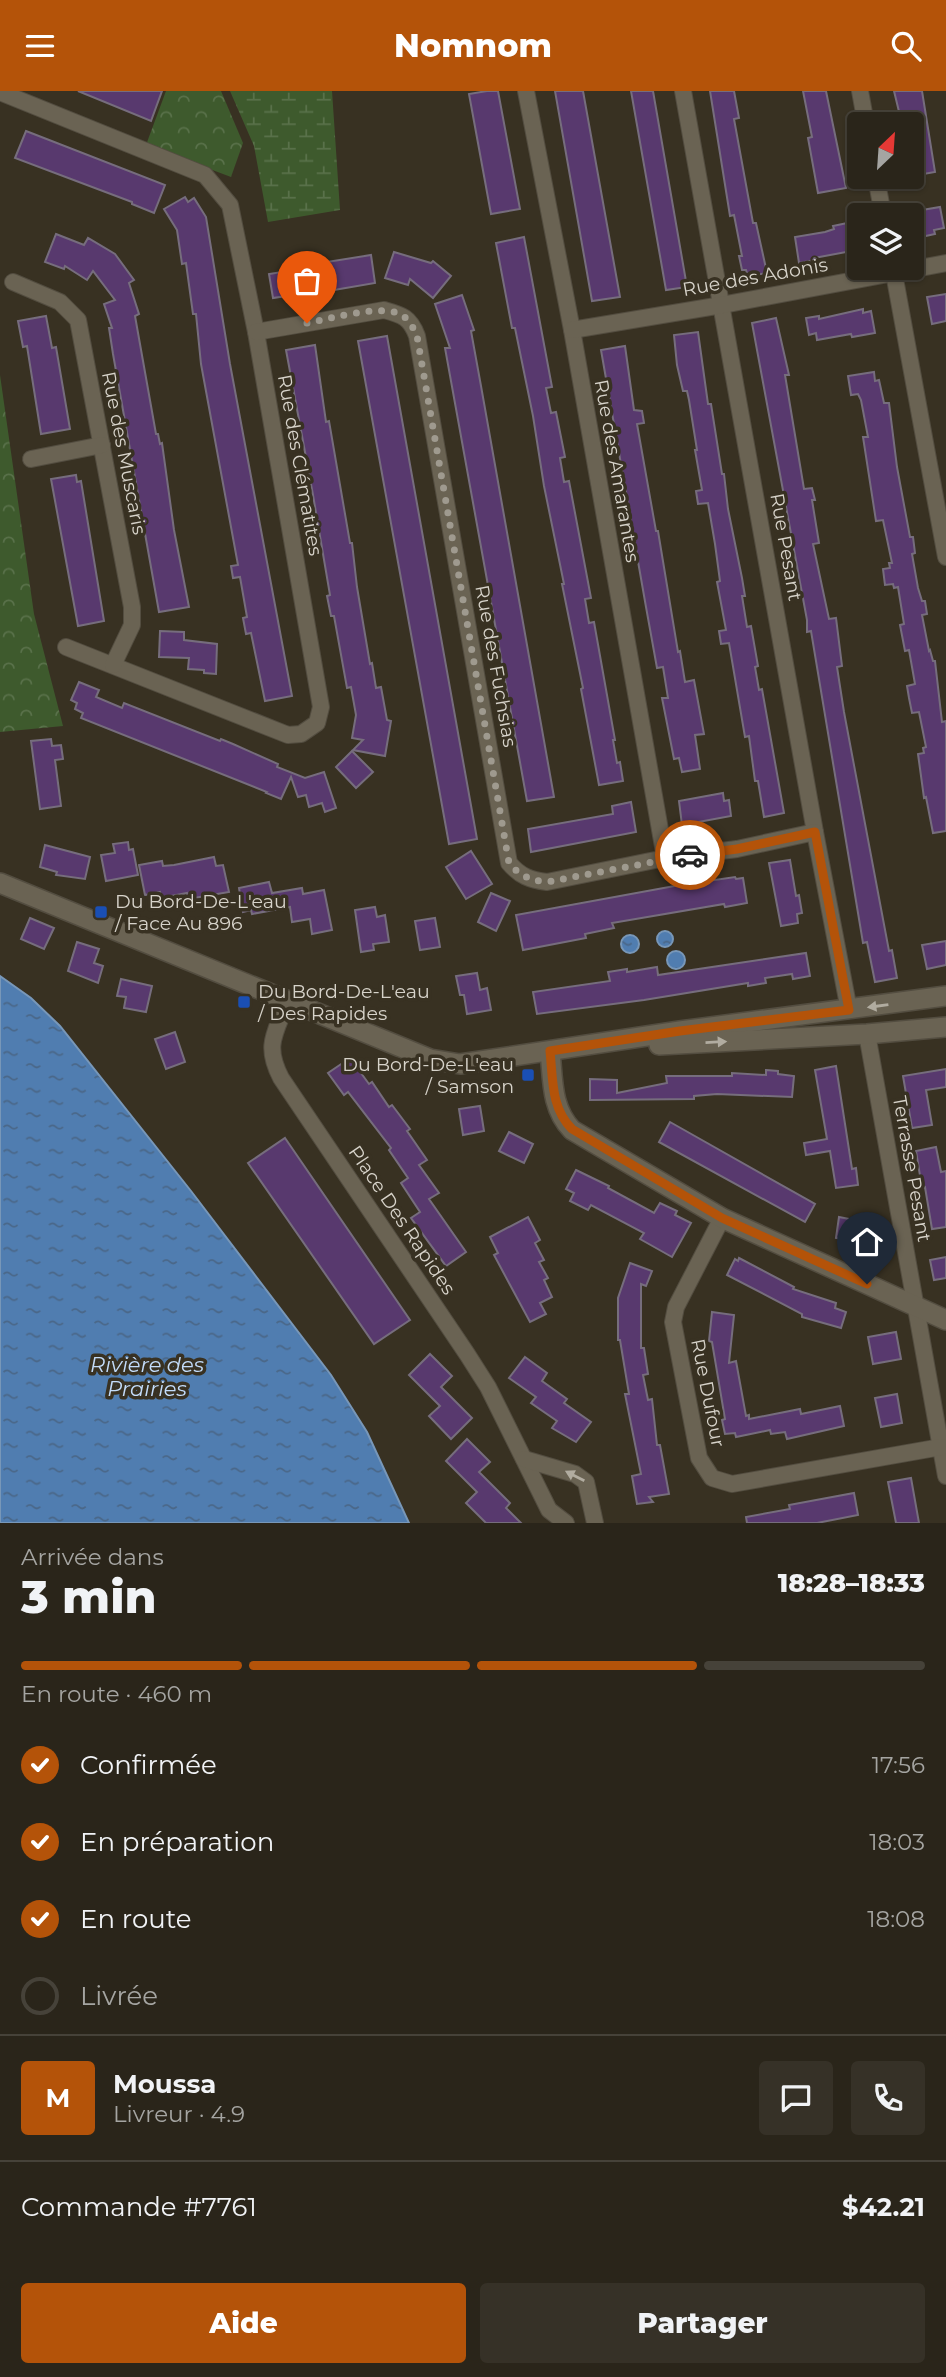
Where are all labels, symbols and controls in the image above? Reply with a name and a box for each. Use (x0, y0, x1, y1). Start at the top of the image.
text: Nomnom (394, 26, 552, 65)
icon: menu (21, 27, 59, 65)
icon: search (887, 27, 925, 65)
north arrow (847, 112, 924, 189)
map controls (847, 112, 924, 280)
button: layers (847, 203, 924, 280)
pin (277, 251, 337, 323)
street label: Rue des Adonis (681, 253, 829, 301)
icon: bag (288, 262, 326, 300)
street label: Rue des Muscaris (97, 370, 151, 536)
street label: Rue des Clématites (273, 373, 327, 557)
street label: Rue des Amarantes (590, 378, 644, 564)
street label: Rue Pesant (765, 491, 807, 603)
street label: Rue des Fuchsias (470, 583, 522, 749)
courier (655, 820, 725, 890)
icon: car (671, 836, 709, 874)
place label: Du Bord-De-L'eau / Face Au 896 (114, 890, 287, 935)
marker: Du Bord-De-L'eau / Face Au 896 (93, 904, 109, 920)
place label: Du Bord-De-L'eau / Des Rapides (257, 980, 430, 1025)
marker: Du Bord-De-L'eau / Des Rapides (236, 994, 252, 1010)
one-way arrow (867, 1000, 889, 1011)
one-way arrow (705, 1037, 727, 1048)
place label: Du Bord-De-L'eau / Samson (342, 1053, 514, 1098)
marker: Du Bord-De-L'eau / Samson (520, 1067, 536, 1083)
street label: Terrasse Pesant (888, 1094, 936, 1244)
street label: Place Des Rapides (344, 1141, 460, 1299)
pin (837, 1212, 897, 1284)
icon: home (848, 1223, 886, 1261)
street label: Rue Dufour (686, 1337, 730, 1449)
water label: Rivière des Prairies (90, 1352, 204, 1401)
one-way arrow (565, 1471, 585, 1482)
text: Arrivée dans (21, 1543, 164, 1571)
text: 18:28–18:33 (778, 1567, 925, 1599)
text: 3 min (21, 1568, 157, 1625)
text: En route · 460 m (21, 1680, 212, 1708)
icon: check (21, 1746, 59, 1784)
text: Confirmée (80, 1749, 217, 1781)
text: 17:56 (872, 1751, 925, 1779)
icon: check (21, 1823, 59, 1861)
text: En préparation (80, 1826, 274, 1858)
text: 18:03 (869, 1828, 925, 1856)
icon: check (21, 1900, 59, 1938)
text: En route (80, 1903, 191, 1935)
text: 18:08 (867, 1905, 925, 1933)
text: Livrée (80, 1980, 158, 2012)
button: chat (759, 2061, 833, 2135)
button: phone (851, 2061, 925, 2135)
text: Moussa (113, 2068, 216, 2100)
text: M (46, 2082, 70, 2114)
text: Livreur · 4.9 (113, 2100, 245, 2128)
text: Commande #7761 (21, 2191, 257, 2223)
text: $42.21 (842, 2191, 925, 2223)
button: Aide (21, 2283, 466, 2363)
button: Partager (480, 2283, 925, 2363)

